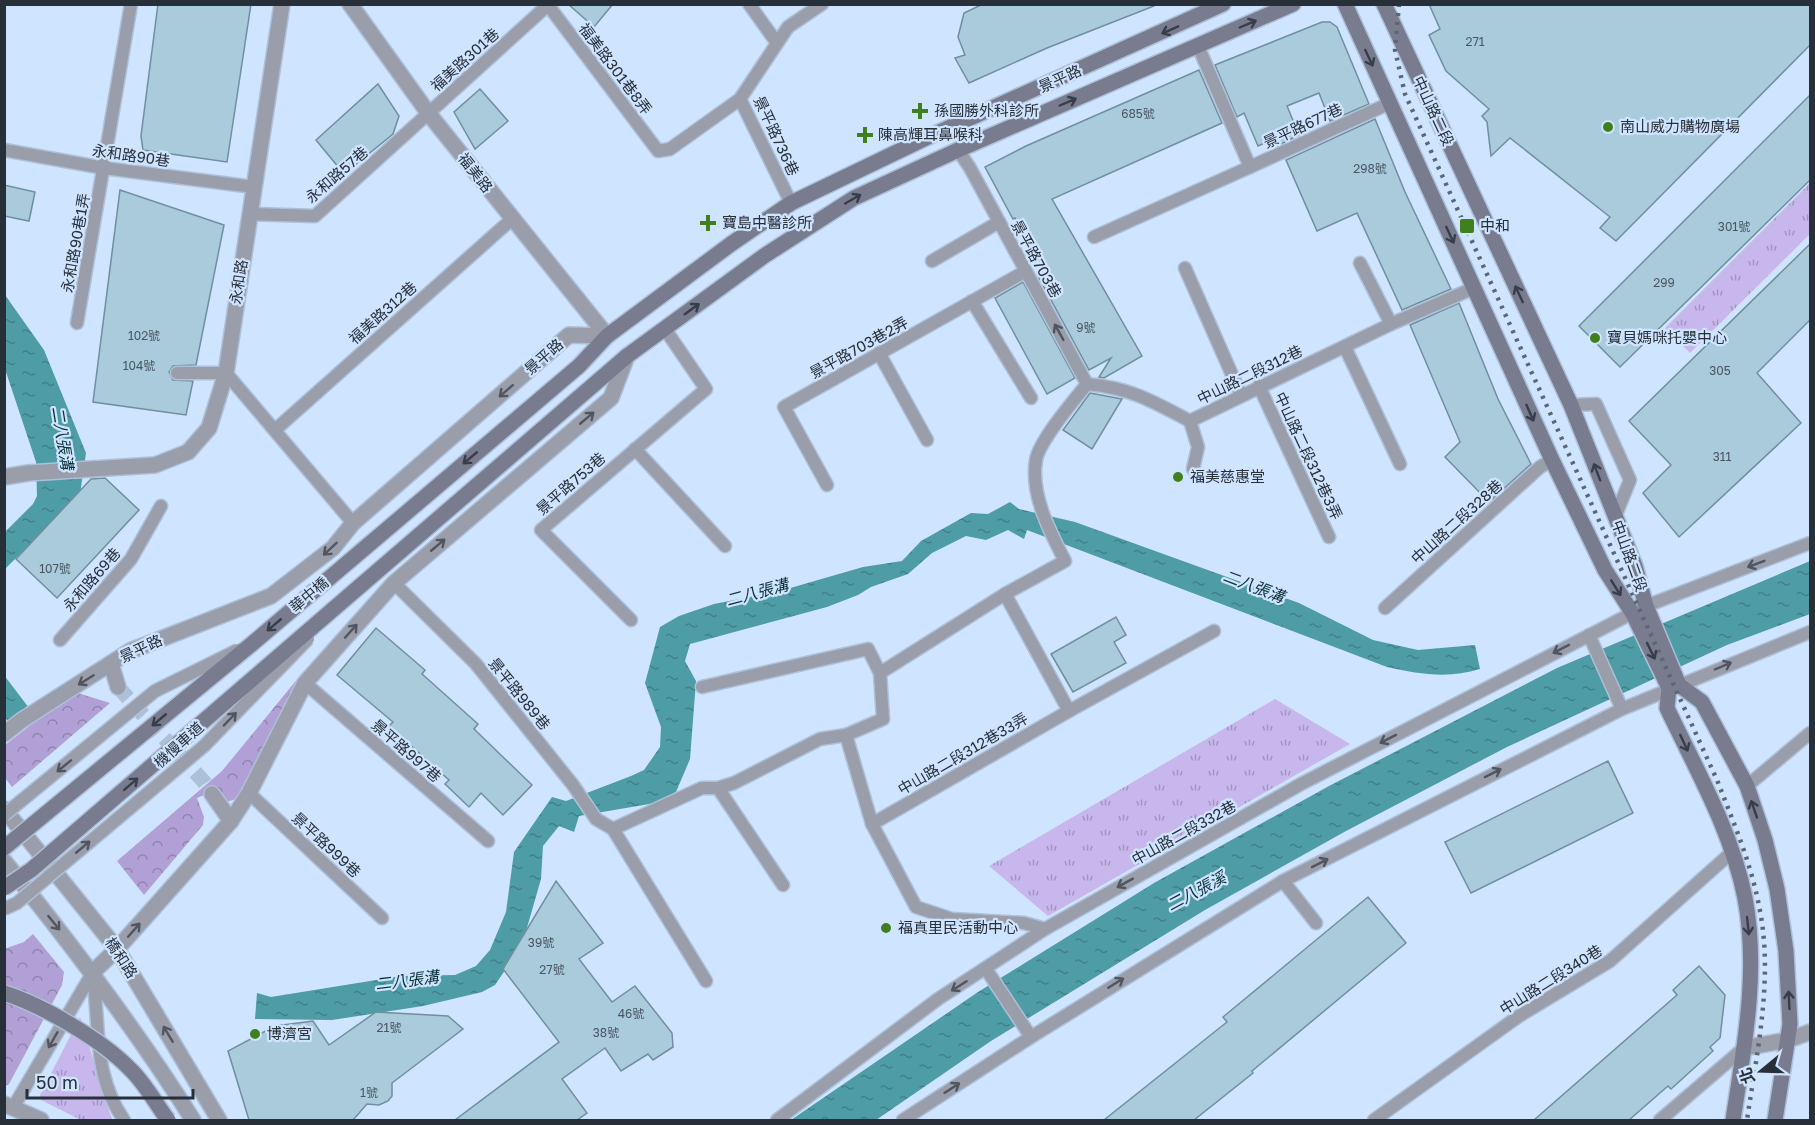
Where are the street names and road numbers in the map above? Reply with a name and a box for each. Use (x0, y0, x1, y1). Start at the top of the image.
street label: 福美路301巷8弄 (576, 19, 656, 118)
street label: 福美路301巷 (427, 24, 502, 95)
street label: 景平路 (1035, 61, 1084, 95)
street label: 中山路二段 (1410, 73, 1458, 148)
street label: 景平路736巷 (751, 93, 803, 178)
street label: 景平路677巷 (1260, 99, 1345, 151)
street label: 永和路90巷 (91, 141, 171, 169)
street label: 永和路57巷 (302, 142, 371, 206)
street label: 福美路 (455, 149, 497, 196)
street label: 永和路90巷1弄 (57, 192, 93, 294)
street label: 景平路703巷 (1008, 217, 1066, 301)
street label: 永和路 (226, 258, 250, 305)
street label: 福美路312巷 (345, 277, 420, 347)
street label: 景平路703巷2弄 (806, 313, 911, 382)
street label: 景平路 (520, 335, 566, 378)
street label: 中山路二段312巷 (1194, 341, 1305, 407)
street label: 中山路二段312巷3弄 (1271, 389, 1346, 522)
street label: 景平路753巷 (532, 448, 608, 518)
street label: 中山路二段328巷 (1407, 476, 1506, 567)
street label: 中山路二段 (1609, 517, 1651, 594)
street label: 永和路69巷 (59, 544, 124, 615)
street label: 華中橋 (285, 573, 331, 616)
street label: 景平路 (116, 630, 165, 666)
street label: 景平路989巷 (485, 654, 554, 733)
street label: 中山路二段312巷33弄 (894, 709, 1031, 798)
street label: 景平路997巷 (368, 715, 445, 785)
street label: 機慢車道 (150, 717, 207, 771)
street label: 中山路二段332巷 (1128, 796, 1239, 868)
street label: 景平路999巷 (289, 808, 365, 881)
street label: 橋和路 (102, 934, 142, 981)
street label: 中山路二段340巷 (1496, 940, 1605, 1018)

